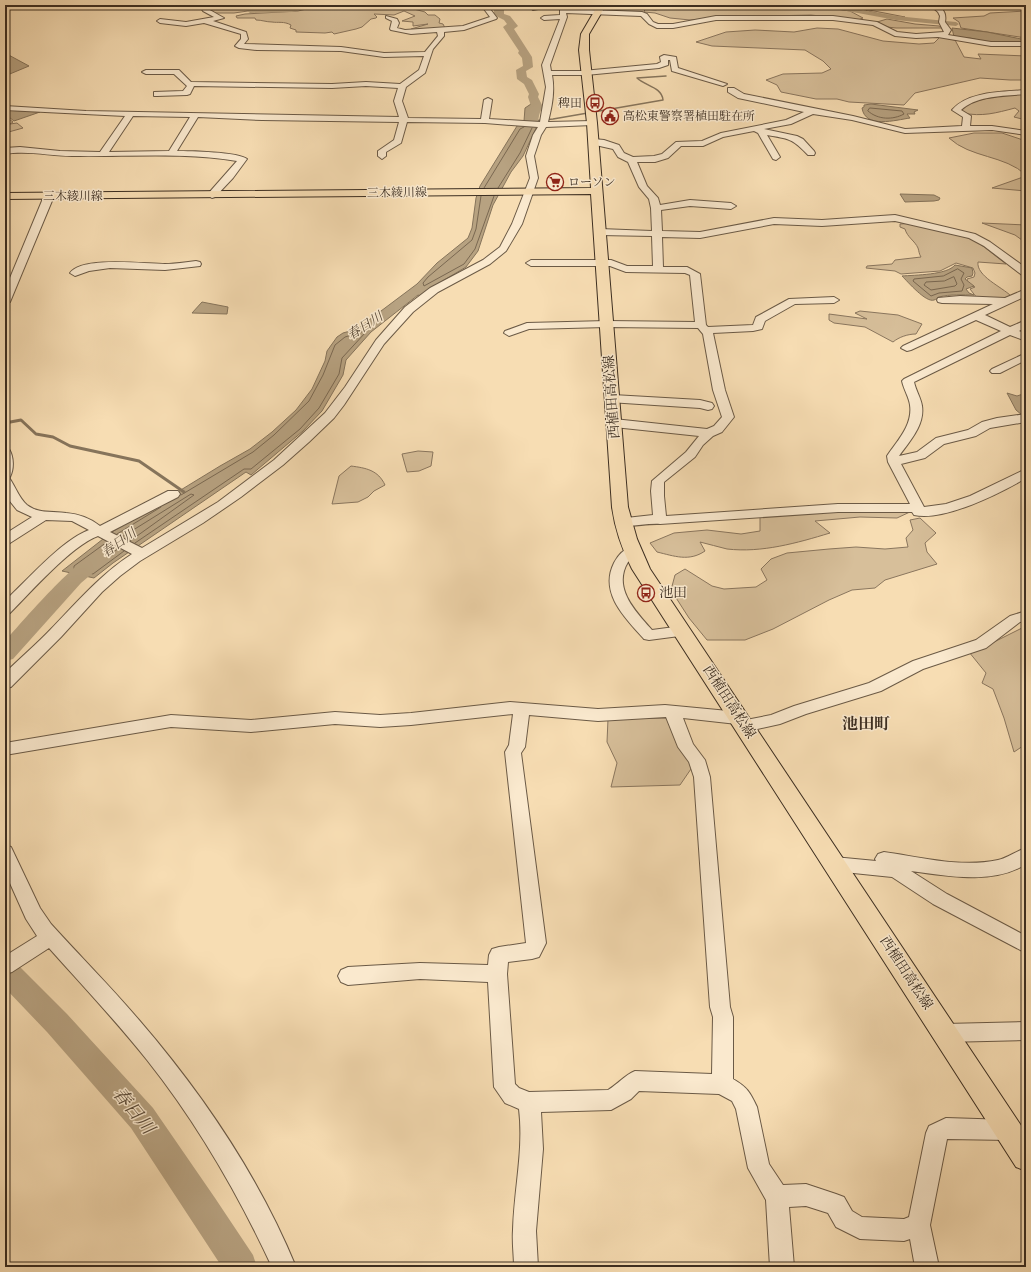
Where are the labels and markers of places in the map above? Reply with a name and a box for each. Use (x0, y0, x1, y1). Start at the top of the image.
bus stop icon: 稗田 (585, 93, 605, 113)
place label: 稗田 (558, 96, 582, 111)
public building icon: 高松東警察署植田駐在所 (600, 106, 620, 126)
place label: 高松東警察署植田駐在所 (623, 109, 755, 124)
supermarket icon: ローソン (545, 172, 565, 192)
place label: ローソン (568, 175, 616, 190)
bus stop icon: 池田 (636, 583, 656, 603)
place label: 池田 (659, 584, 687, 602)

